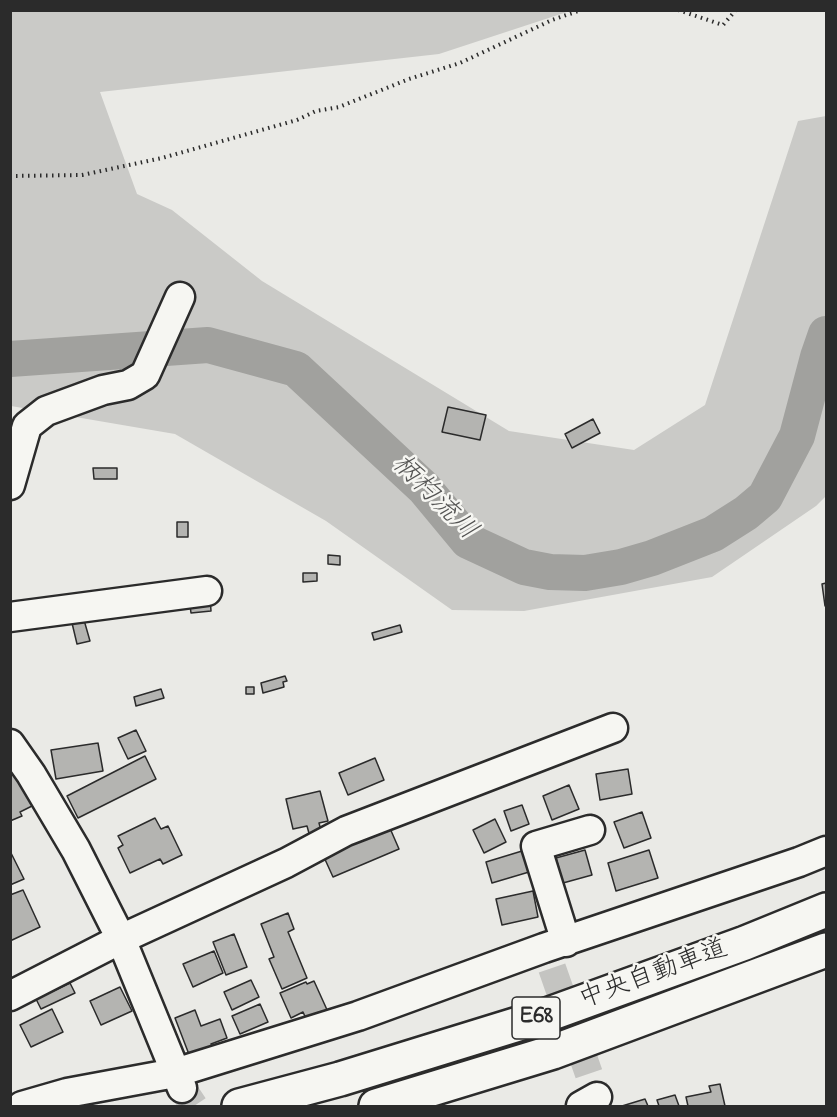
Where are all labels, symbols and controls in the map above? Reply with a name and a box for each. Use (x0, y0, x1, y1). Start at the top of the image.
water label: 柄杓流川 (383, 449, 483, 549)
street label: 中央自動車道 (575, 935, 733, 1017)
road number: E68 (512, 997, 560, 1039)

